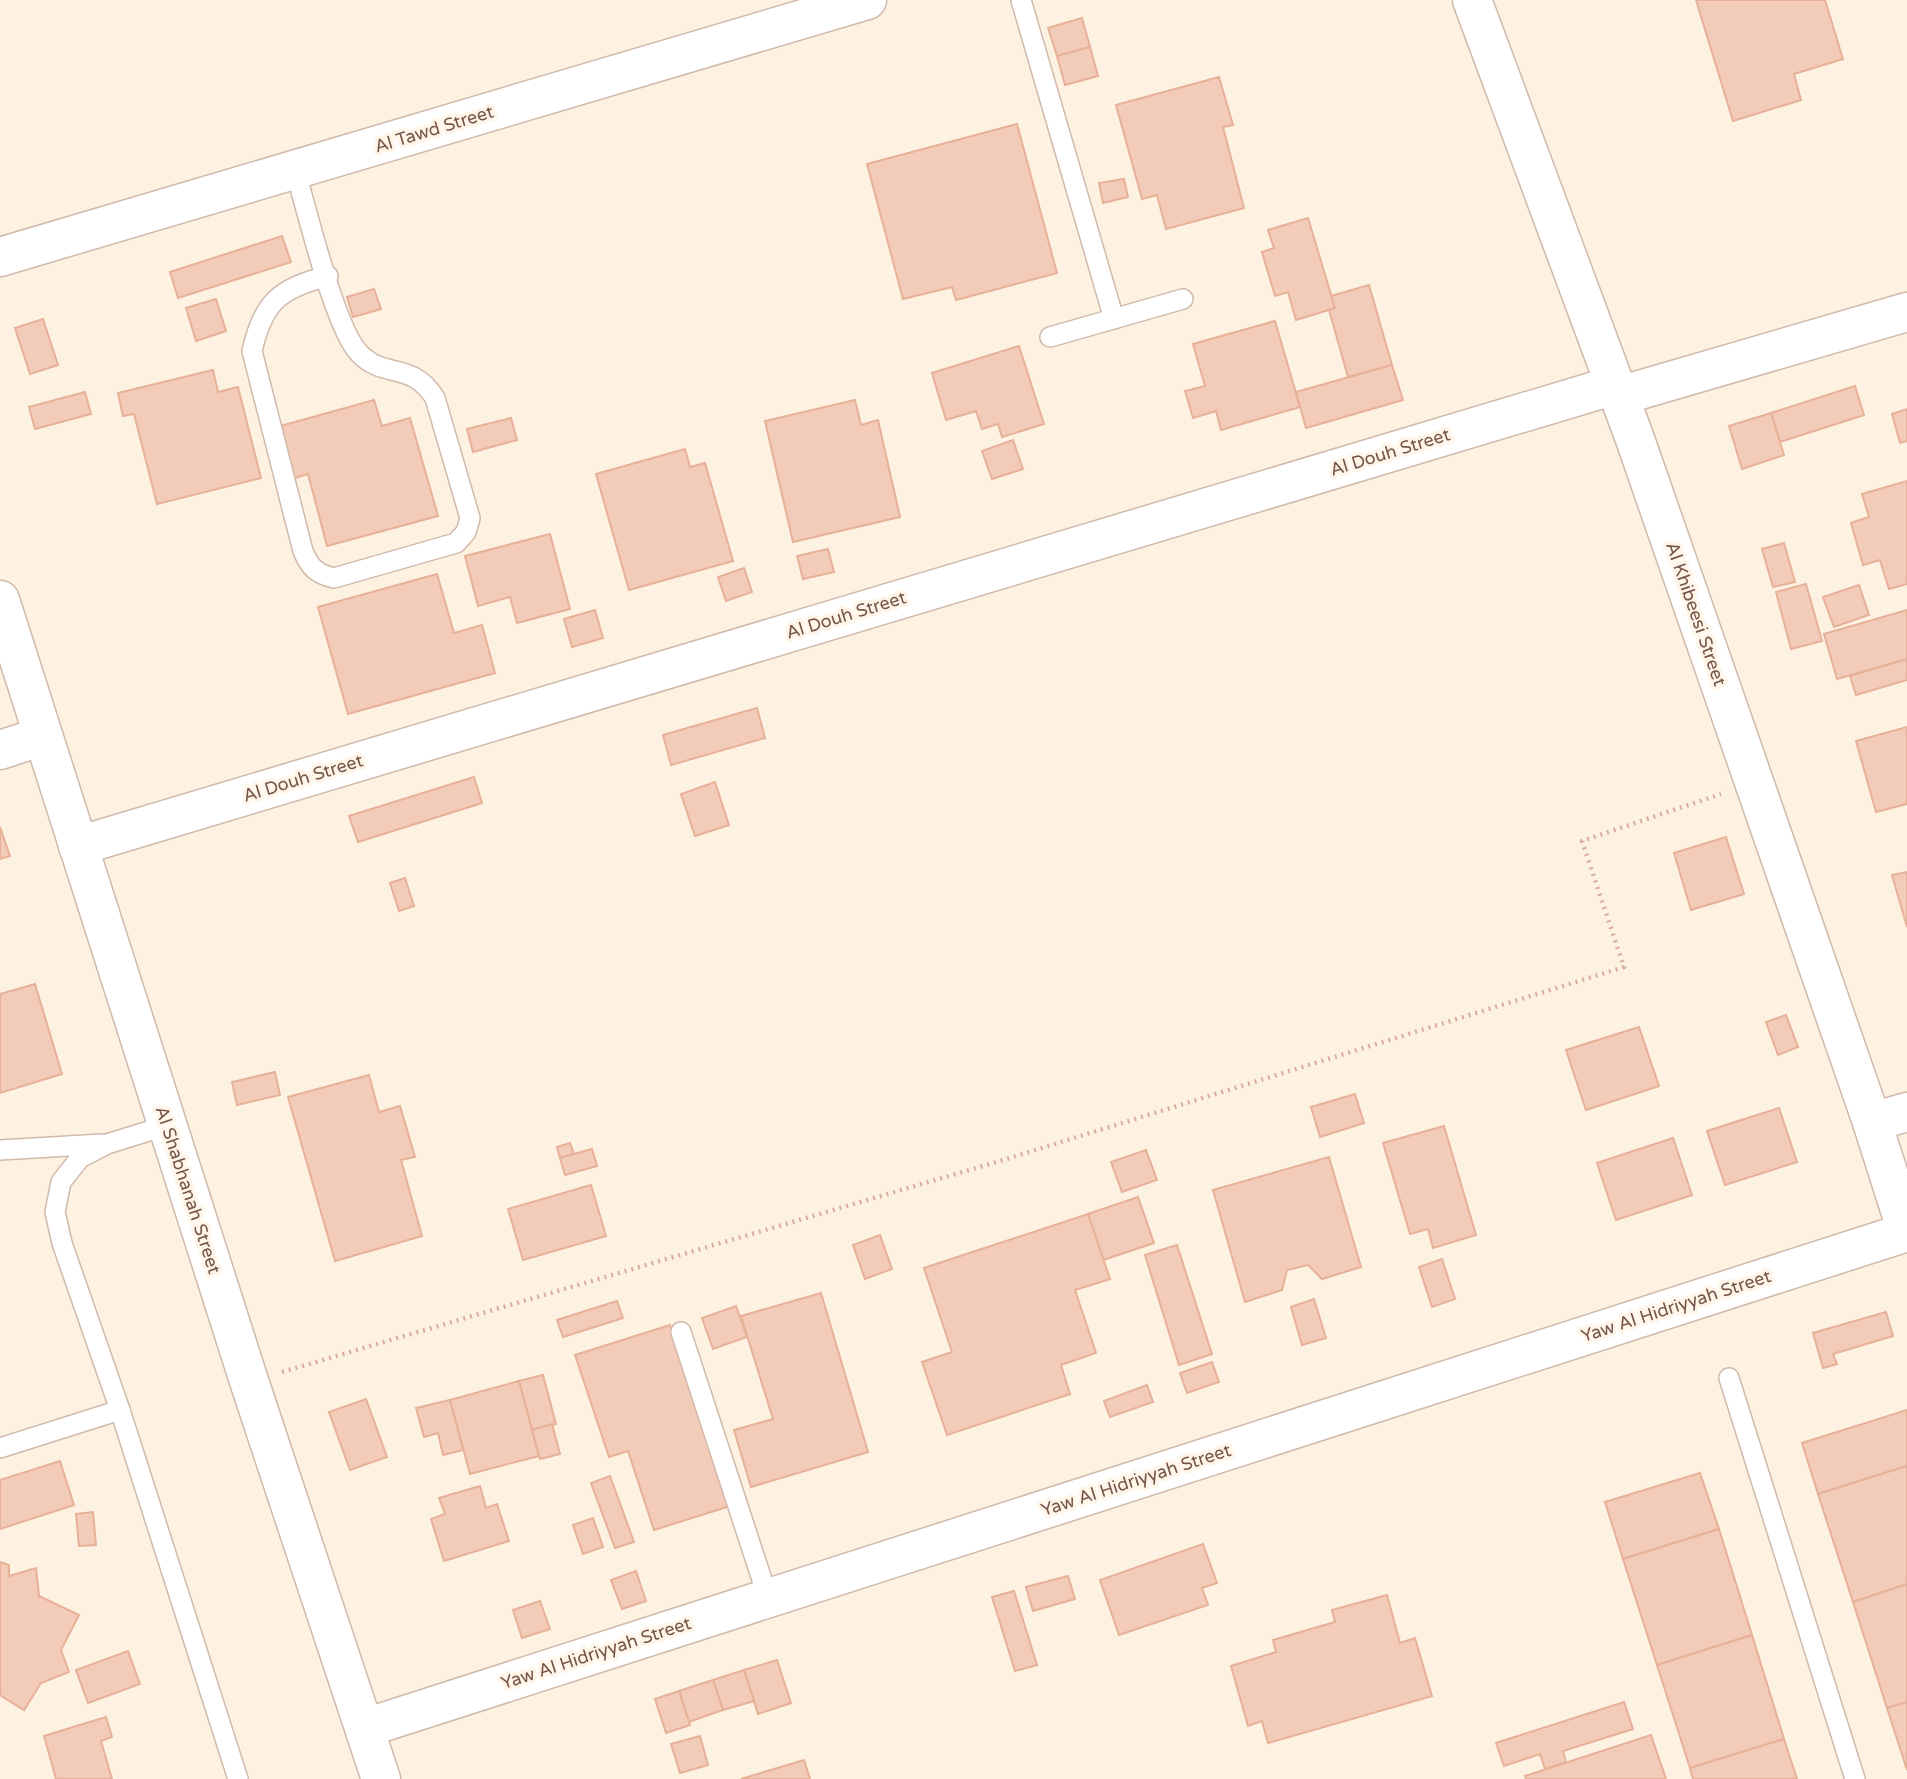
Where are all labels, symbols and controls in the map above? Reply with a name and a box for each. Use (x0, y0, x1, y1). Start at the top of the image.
street label: Al Tawd Street (372, 100, 496, 158)
street label: Al Douh Street (1327, 423, 1453, 481)
street label: Al Khibeesi Street (1661, 539, 1731, 689)
street label: Al Douh Street (783, 586, 909, 644)
street label: Al Douh Street (240, 749, 366, 807)
street label: Al Shabhanah Street (150, 1103, 226, 1277)
street label: Yaw Al Hidriyyah Street (1578, 1265, 1774, 1347)
street label: Yaw Al Hidriyyah Street (1038, 1439, 1234, 1521)
street label: Yaw Al Hidriyyah Street (498, 1612, 694, 1694)

